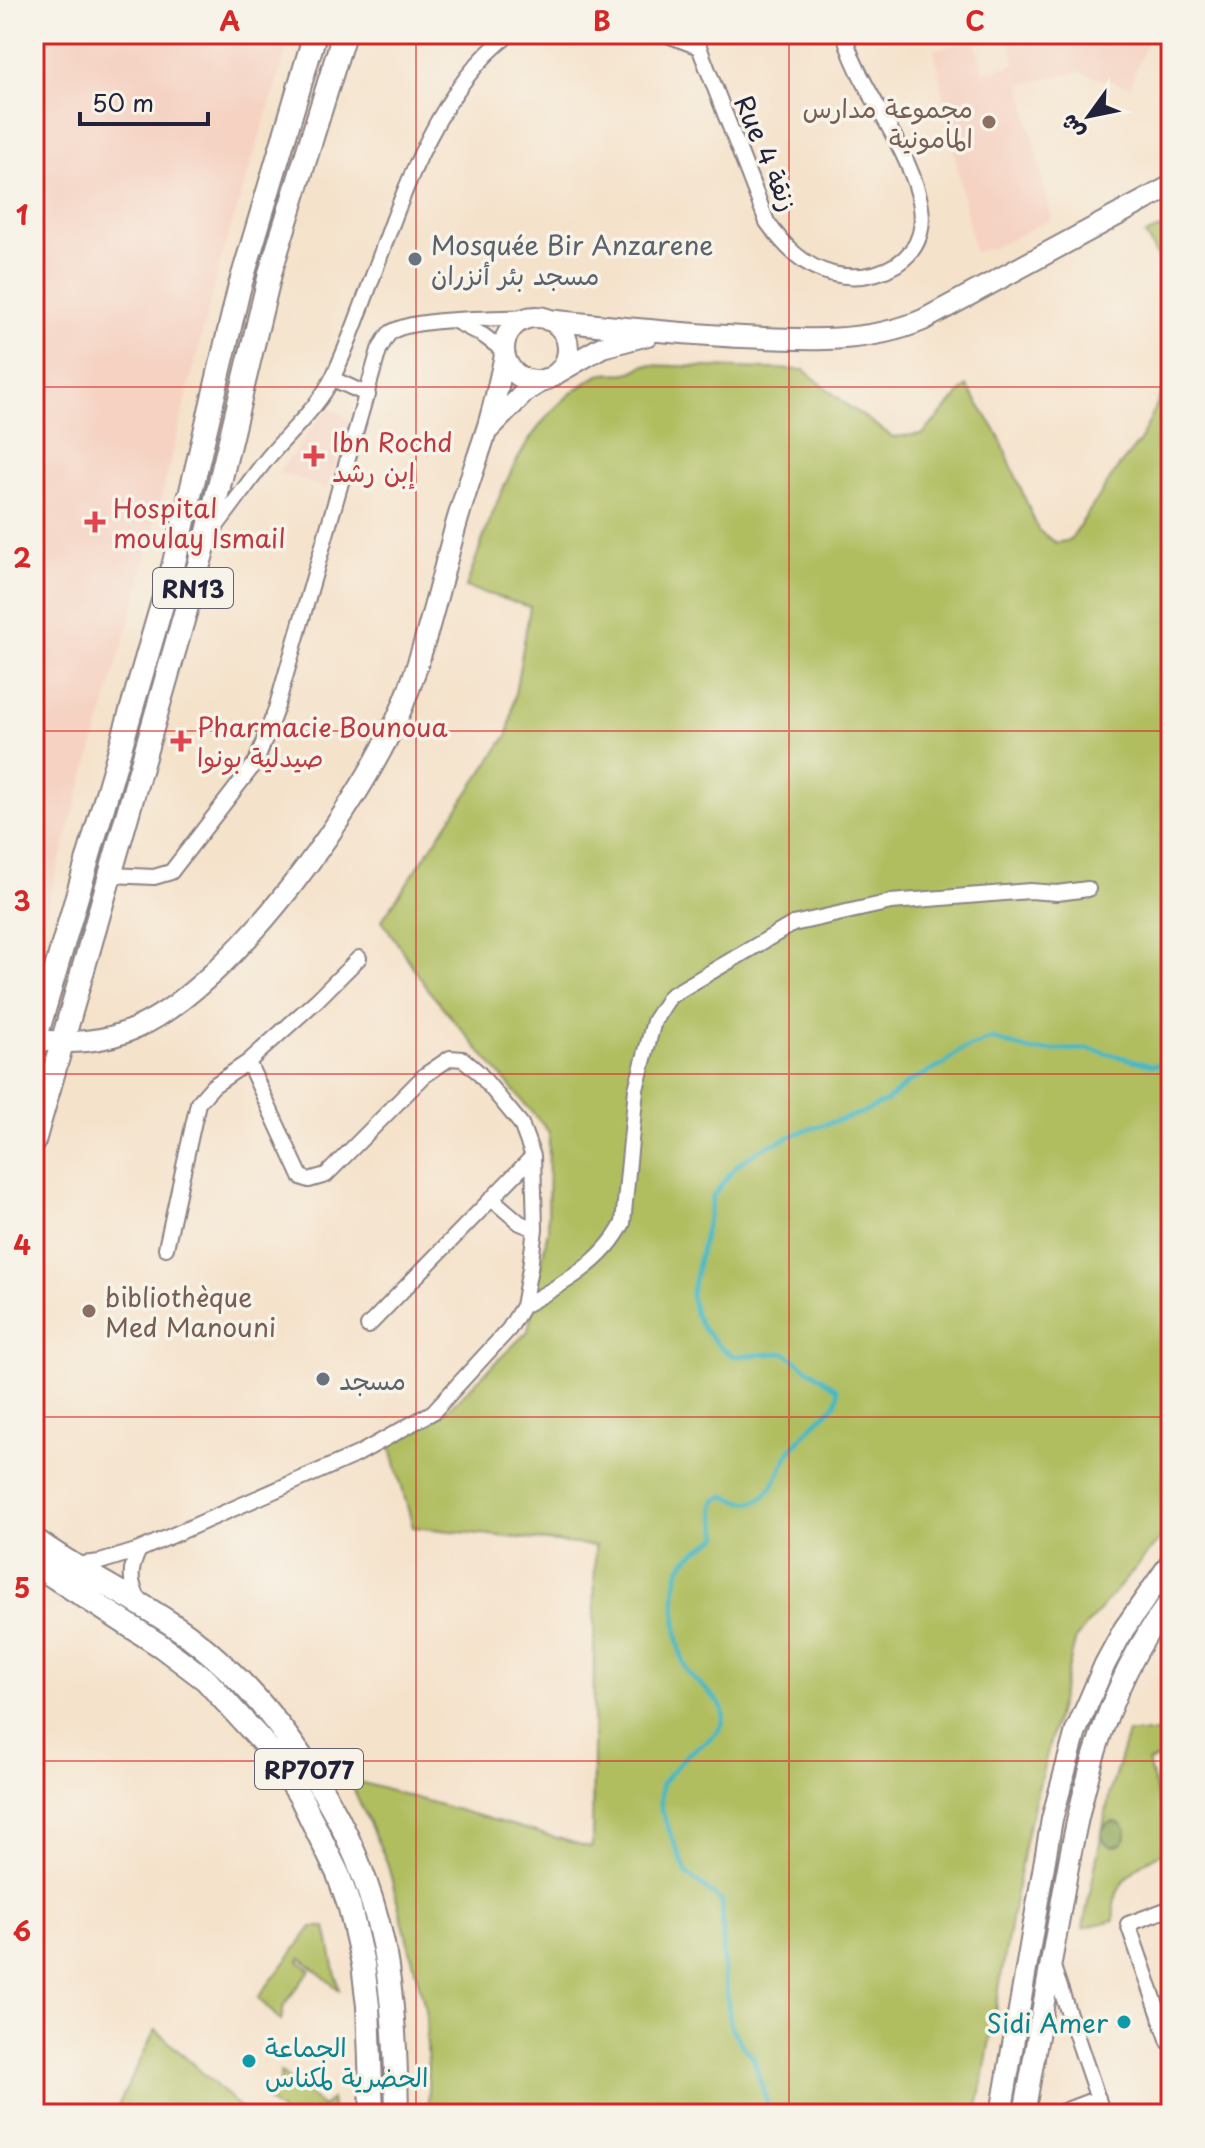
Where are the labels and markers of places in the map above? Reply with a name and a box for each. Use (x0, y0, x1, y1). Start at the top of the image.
place label: مجموعة مدارس المامونية (802, 88, 973, 157)
marker: مجموعة مدارس المامونية (980, 113, 998, 131)
place label: Mosquée Bir Anzarene مسجد بئر أنزران (431, 225, 714, 294)
marker: Mosquée Bir Anzarene مسجد بئر أنزران (406, 250, 424, 268)
place label: Ibn Rochd إبن رشد (332, 422, 453, 491)
marker: Ibn Rochd إبن رشد (303, 445, 325, 467)
place label: Hospital moulay Ismail (113, 488, 286, 557)
marker: Hospital moulay Ismail (84, 511, 106, 533)
place label: Pharmacie Bounoua صيدلية بونوا (197, 707, 448, 776)
marker: Pharmacie Bounoua صيدلية بونوا (172, 732, 190, 750)
place label: bibliothèque Med Manouni (105, 1277, 276, 1346)
marker: bibliothèque Med Manouni (80, 1302, 98, 1320)
place label: مسجد (339, 1360, 406, 1399)
marker: مسجد (314, 1370, 332, 1388)
place label: Sidi Amer (986, 2003, 1109, 2042)
marker: Sidi Amer (1115, 2013, 1133, 2031)
place label: الجماعة الحضرية لمكناس (265, 2027, 428, 2096)
marker: الجماعة الحضرية لمكناس (240, 2052, 258, 2070)

